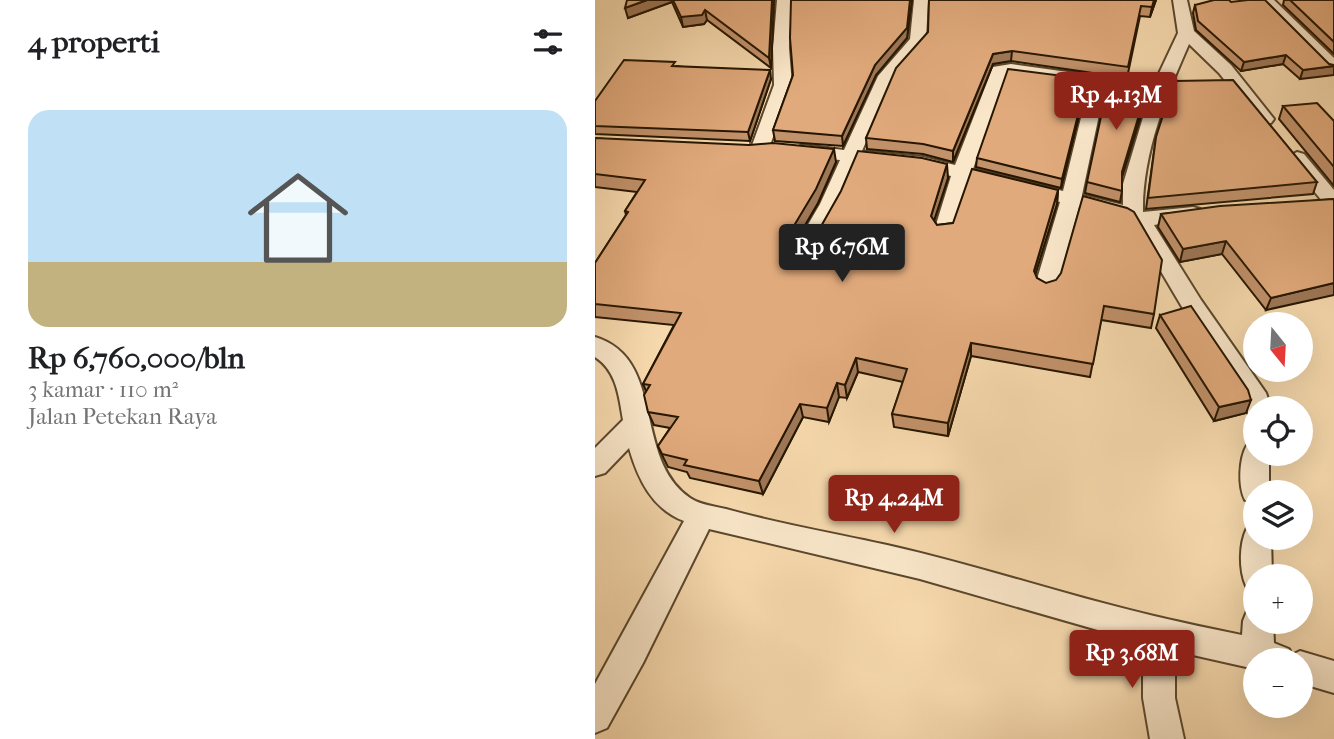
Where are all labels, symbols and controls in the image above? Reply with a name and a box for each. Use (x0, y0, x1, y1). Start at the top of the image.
icon: filters (529, 23, 567, 61)
text: 4 properti (28, 25, 160, 60)
pin: Rp 4.13M (1044, 72, 1188, 132)
text: Rp 4.13M (1070, 81, 1162, 108)
icon: home (235, 155, 361, 281)
pin: Rp 6.76M (770, 224, 914, 284)
text: Rp 6.76M (795, 233, 889, 260)
north arrow (1243, 312, 1313, 382)
map controls (1243, 312, 1313, 718)
text: Rp 6,760,000/bln (28, 341, 245, 376)
text: 3 kamar · 110 m² (28, 376, 178, 403)
button: locate (1243, 396, 1313, 466)
text: Jalan Petekan Raya (28, 403, 217, 430)
pin: Rp 4.24M (822, 476, 966, 535)
button: layers (1243, 480, 1313, 550)
text: Rp 4.24M (844, 484, 944, 511)
button: + (1243, 564, 1313, 634)
pin: Rp 3.68M (1060, 630, 1204, 690)
text: Rp 3.68M (1086, 639, 1179, 666)
button: − (1243, 648, 1313, 718)

